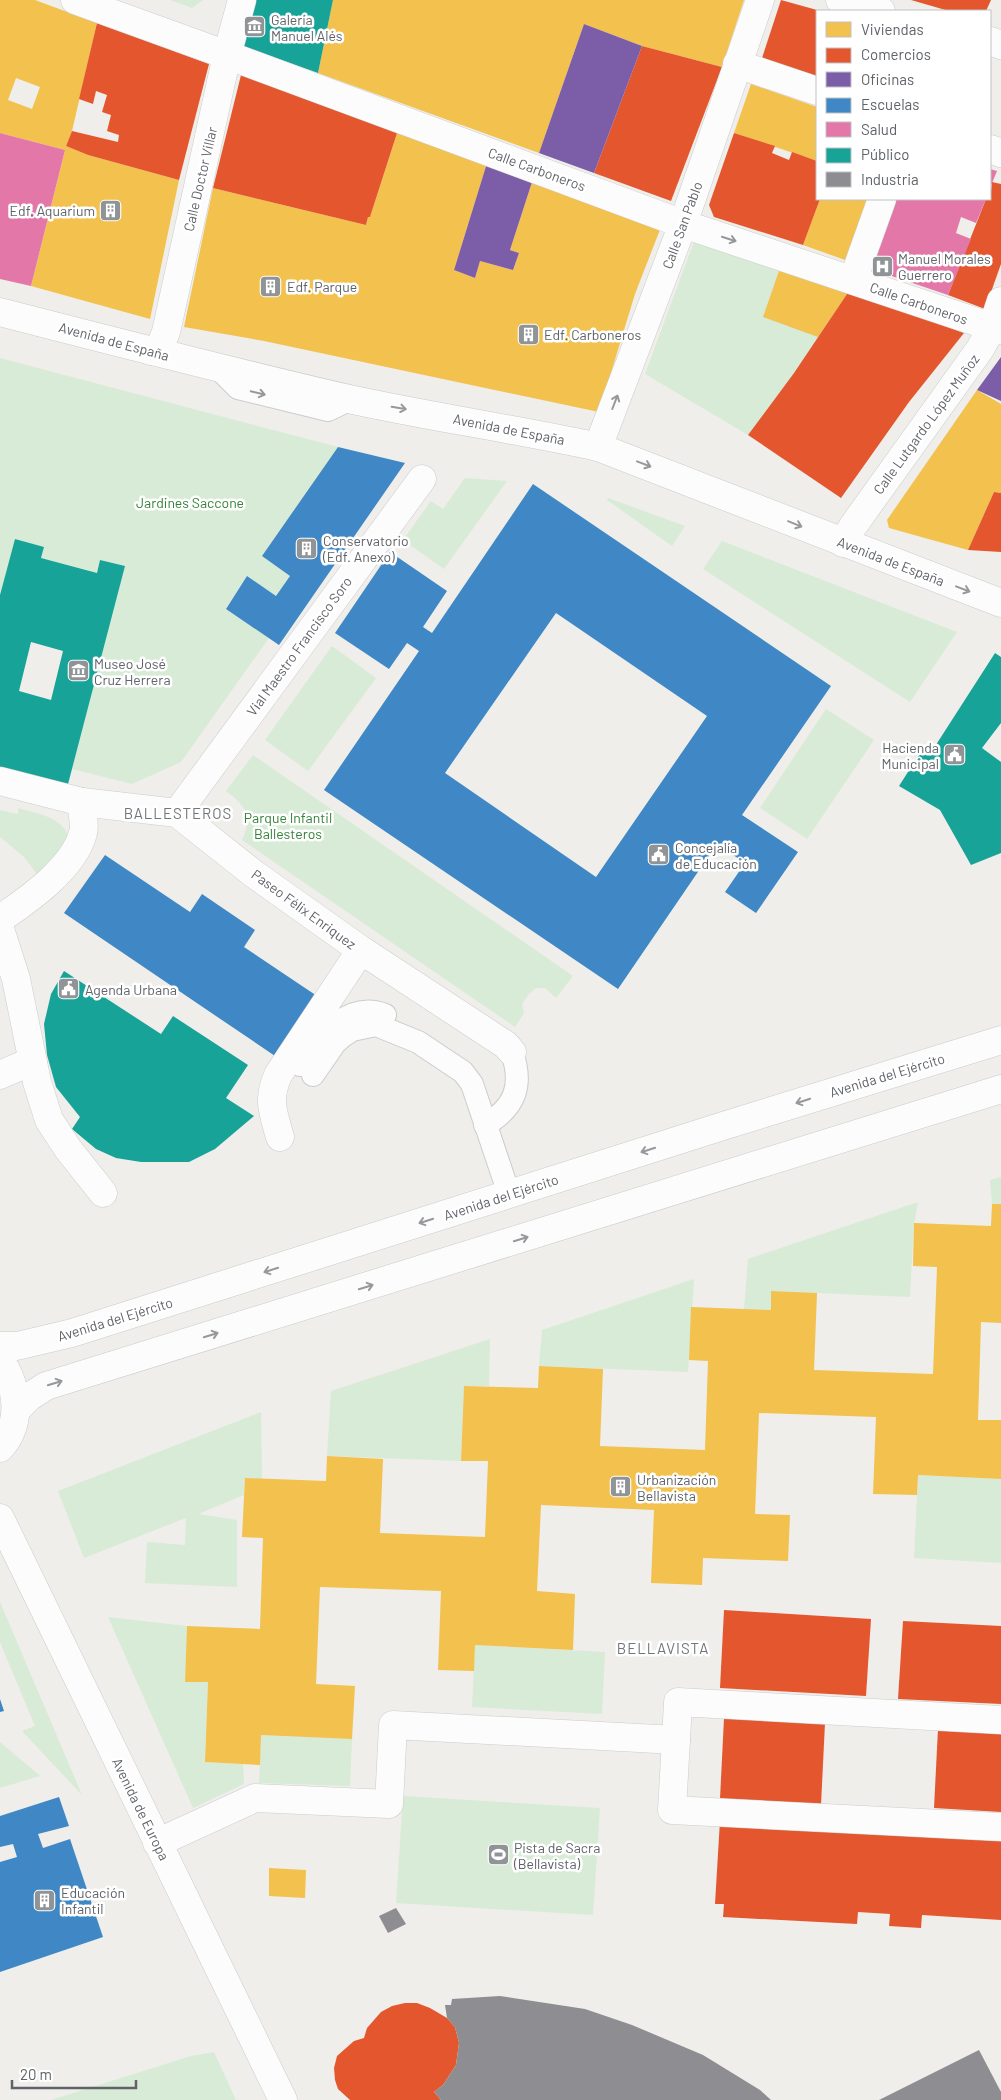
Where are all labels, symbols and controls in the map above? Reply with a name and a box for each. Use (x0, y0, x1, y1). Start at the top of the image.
legend (816, 10, 991, 200)
place label: Galería Manuel Alés (271, 11, 343, 44)
museum icon: Galería Manuel Alés (243, 15, 267, 39)
text: Viviendas (861, 20, 924, 38)
text: Comercios (861, 45, 931, 63)
text: Oficinas (861, 70, 914, 88)
text: Escuelas (861, 95, 919, 113)
text: Salud (861, 120, 897, 138)
street label: Calle Doctor Villar (180, 125, 220, 233)
street label: Calle Carboneros (486, 144, 588, 195)
text: Público (861, 145, 909, 163)
text: Industria (861, 170, 919, 188)
street label: Calle San Pablo (658, 179, 706, 271)
building icon: Edf. Aquarium (99, 198, 123, 222)
place label: Edf. Aquarium (10, 202, 95, 219)
one-way arrow (721, 235, 737, 244)
place label: Manuel Morales Guerrero (898, 250, 991, 283)
hospital icon: Manuel Morales Guerrero (870, 254, 894, 278)
building icon: Edf. Parque (259, 274, 283, 298)
place label: Edf. Parque (287, 278, 357, 295)
street label: Calle Carboneros (868, 278, 970, 328)
street label: Avenida de España (57, 318, 171, 364)
building icon: Edf. Carboneros (516, 322, 540, 346)
place label: Edf. Carboneros (544, 326, 642, 343)
street label: Calle Lutgardo López Muñoz (869, 351, 983, 497)
one-way arrow (249, 389, 265, 398)
one-way arrow (611, 395, 620, 410)
one-way arrow (391, 404, 407, 414)
street label: Avenida de España (452, 410, 566, 448)
one-way arrow (635, 460, 651, 469)
park label: Jardines Saccone (136, 494, 244, 511)
one-way arrow (786, 520, 802, 529)
place label: Conservatorio (Edf. Anexo) (322, 532, 409, 565)
street label: Avenida de España (835, 533, 947, 589)
building icon: Conservatorio (Edf. Anexo) (295, 536, 319, 560)
street label: Vial Maestro Francisco Soro (243, 573, 355, 719)
one-way arrow (954, 585, 970, 594)
place label: Museo José Cruz Herrera (94, 655, 171, 688)
museum icon: Museo José Cruz Herrera (66, 659, 90, 683)
place label: Hacienda Municipal (881, 739, 939, 772)
public building icon: Hacienda Municipal (943, 743, 967, 767)
district label: BALLESTEROS (124, 804, 232, 822)
park label: Parque Infantil Ballesteros (244, 809, 332, 842)
place label: Concejalía de Educación (675, 839, 757, 872)
public building icon: Concejalía de Educación (647, 843, 671, 867)
street label: Paseo Félix Enriquez (249, 865, 359, 953)
public building icon: Agenda Urbana (57, 977, 81, 1001)
place label: Agenda Urbana (85, 981, 177, 998)
street label: Avenida del Ejército (827, 1049, 947, 1101)
one-way arrow (795, 1096, 811, 1106)
one-way arrow (640, 1146, 656, 1155)
street label: Avenida del Ejército (442, 1170, 560, 1224)
one-way arrow (419, 1216, 435, 1226)
one-way arrow (513, 1234, 528, 1243)
one-way arrow (264, 1266, 280, 1275)
one-way arrow (357, 1282, 373, 1292)
street label: Avenida del Ejército (55, 1293, 175, 1345)
one-way arrow (202, 1330, 218, 1340)
one-way arrow (47, 1378, 63, 1388)
place label: Urbanización Bellavista (637, 1471, 716, 1504)
building icon: Urbanización Bellavista (609, 1475, 633, 1499)
district label: BELLAVISTA (617, 1639, 709, 1657)
street label: Avenida de Europa (109, 1755, 173, 1863)
place label: Pista de Sacra (Bellavista) (513, 1839, 600, 1872)
sports icon: Pista de Sacra (Bellavista) (486, 1843, 510, 1867)
place label: Educación Infantil (61, 1884, 125, 1917)
building icon: Educación Infantil (33, 1888, 57, 1912)
scale bar (12, 2058, 136, 2090)
text: 20 m (20, 2065, 52, 2083)

